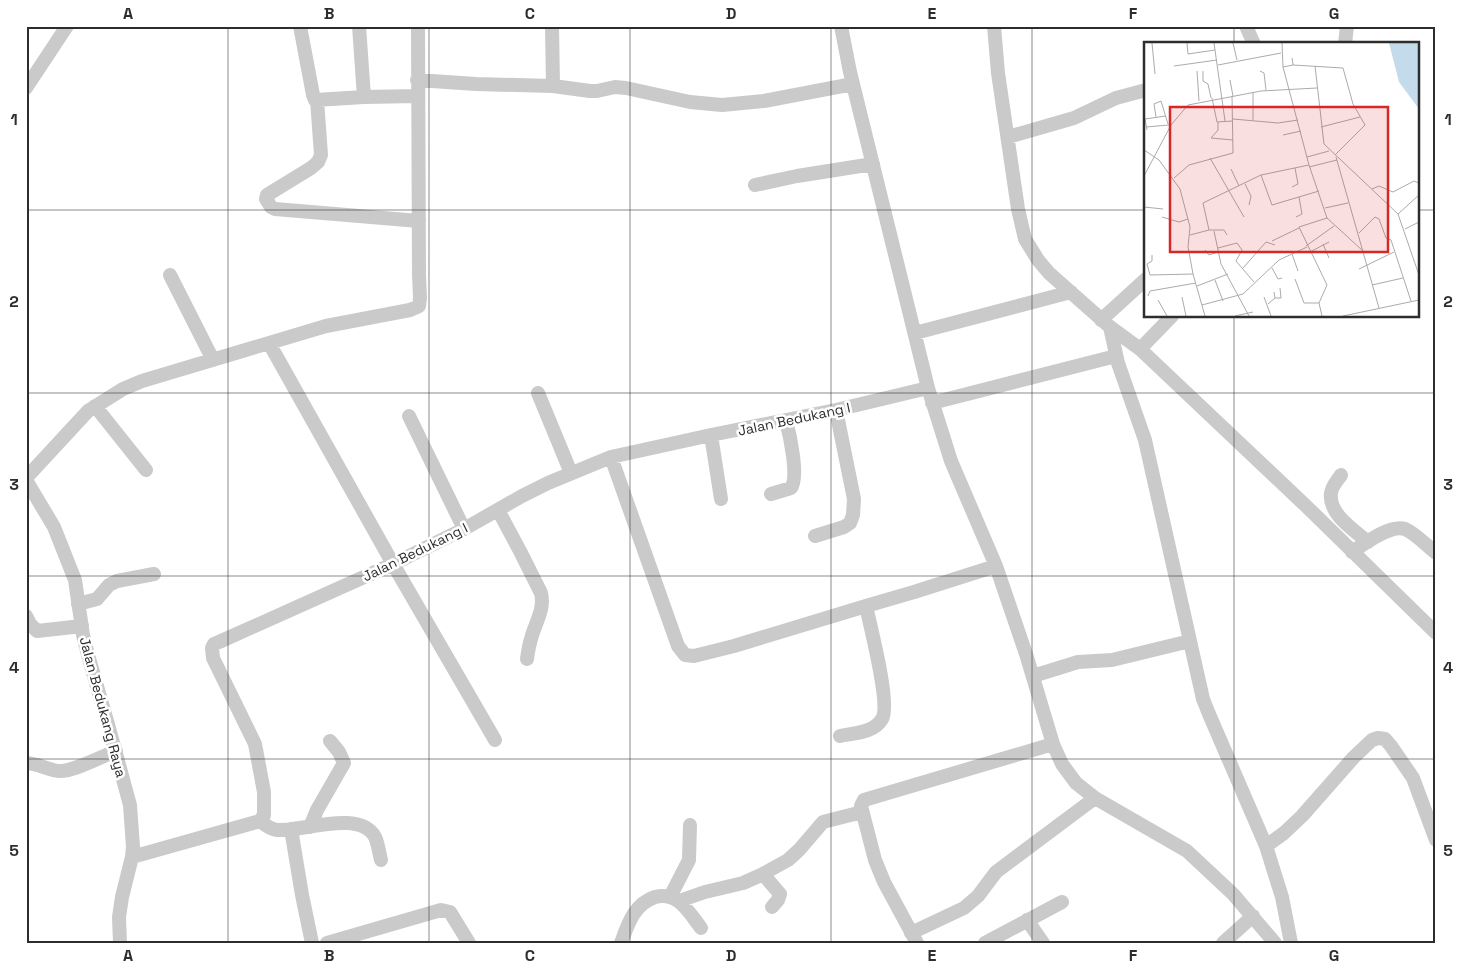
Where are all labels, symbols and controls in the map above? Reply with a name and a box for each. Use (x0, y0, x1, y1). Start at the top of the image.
text: A (123, 3, 133, 24)
text: B (324, 3, 334, 24)
text: C (525, 3, 535, 24)
text: D (726, 3, 736, 24)
text: E (928, 3, 937, 24)
text: F (1129, 3, 1138, 24)
text: G (1329, 3, 1339, 24)
inset map (1144, 42, 1420, 318)
text: 1 (10, 109, 18, 130)
text: 1 (1444, 109, 1452, 130)
text: 2 (9, 291, 19, 312)
text: 2 (1443, 291, 1453, 312)
street label: Jalan Bedukang I (736, 398, 852, 440)
text: 3 (9, 474, 19, 495)
text: 3 (1443, 474, 1453, 495)
street label: Jalan Bedukang I (359, 519, 471, 585)
street label: Jalan Bedukang Raya (76, 635, 130, 779)
text: 4 (9, 657, 19, 678)
text: 4 (1443, 657, 1453, 678)
text: 5 (9, 840, 19, 861)
text: 5 (1443, 840, 1453, 861)
text: A (123, 945, 133, 966)
text: B (324, 945, 334, 966)
text: C (525, 945, 535, 966)
text: D (726, 945, 736, 966)
text: E (928, 945, 937, 966)
text: F (1129, 945, 1138, 966)
text: G (1329, 945, 1339, 966)

